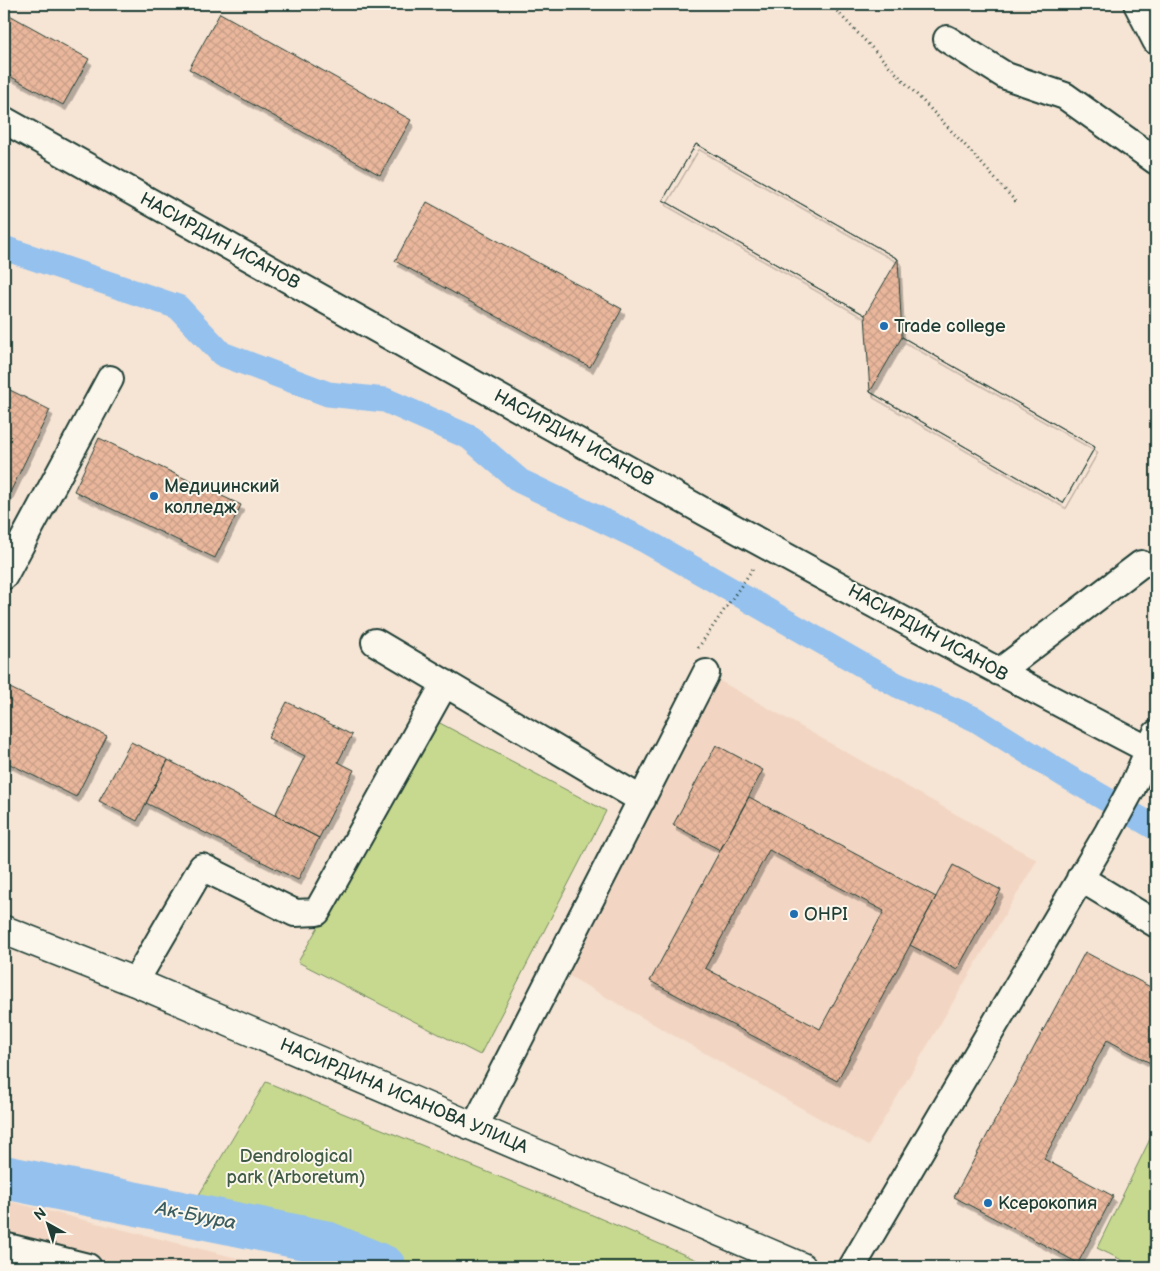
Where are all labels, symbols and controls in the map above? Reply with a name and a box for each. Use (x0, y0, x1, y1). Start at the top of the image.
street label: НАСИРДИН ИСАНОВ (136, 188, 304, 294)
place label: Trade college (894, 316, 1006, 337)
marker: Trade college (878, 320, 890, 332)
street label: НАСИРДИН ИСАНОВ (490, 385, 658, 491)
place label: Медицинский колледж (164, 476, 280, 518)
marker: Медицинский колледж (148, 490, 160, 502)
street label: НАСИРДИН ИСАНОВ (844, 580, 1012, 686)
place label: OHPI (804, 904, 848, 925)
marker: OHPI (788, 908, 800, 920)
street label: НАСИРДИНА ИСАНОВА УЛИЦА (277, 1034, 531, 1158)
park label: Dendrological park (Arboretum) (227, 1146, 365, 1188)
place label: Ксерокопия (998, 1193, 1097, 1214)
water label: Ак-Буура (153, 1197, 238, 1235)
marker: Ксерокопия (982, 1197, 994, 1209)
north arrow (22, 1198, 72, 1248)
text: N (31, 1204, 50, 1224)

